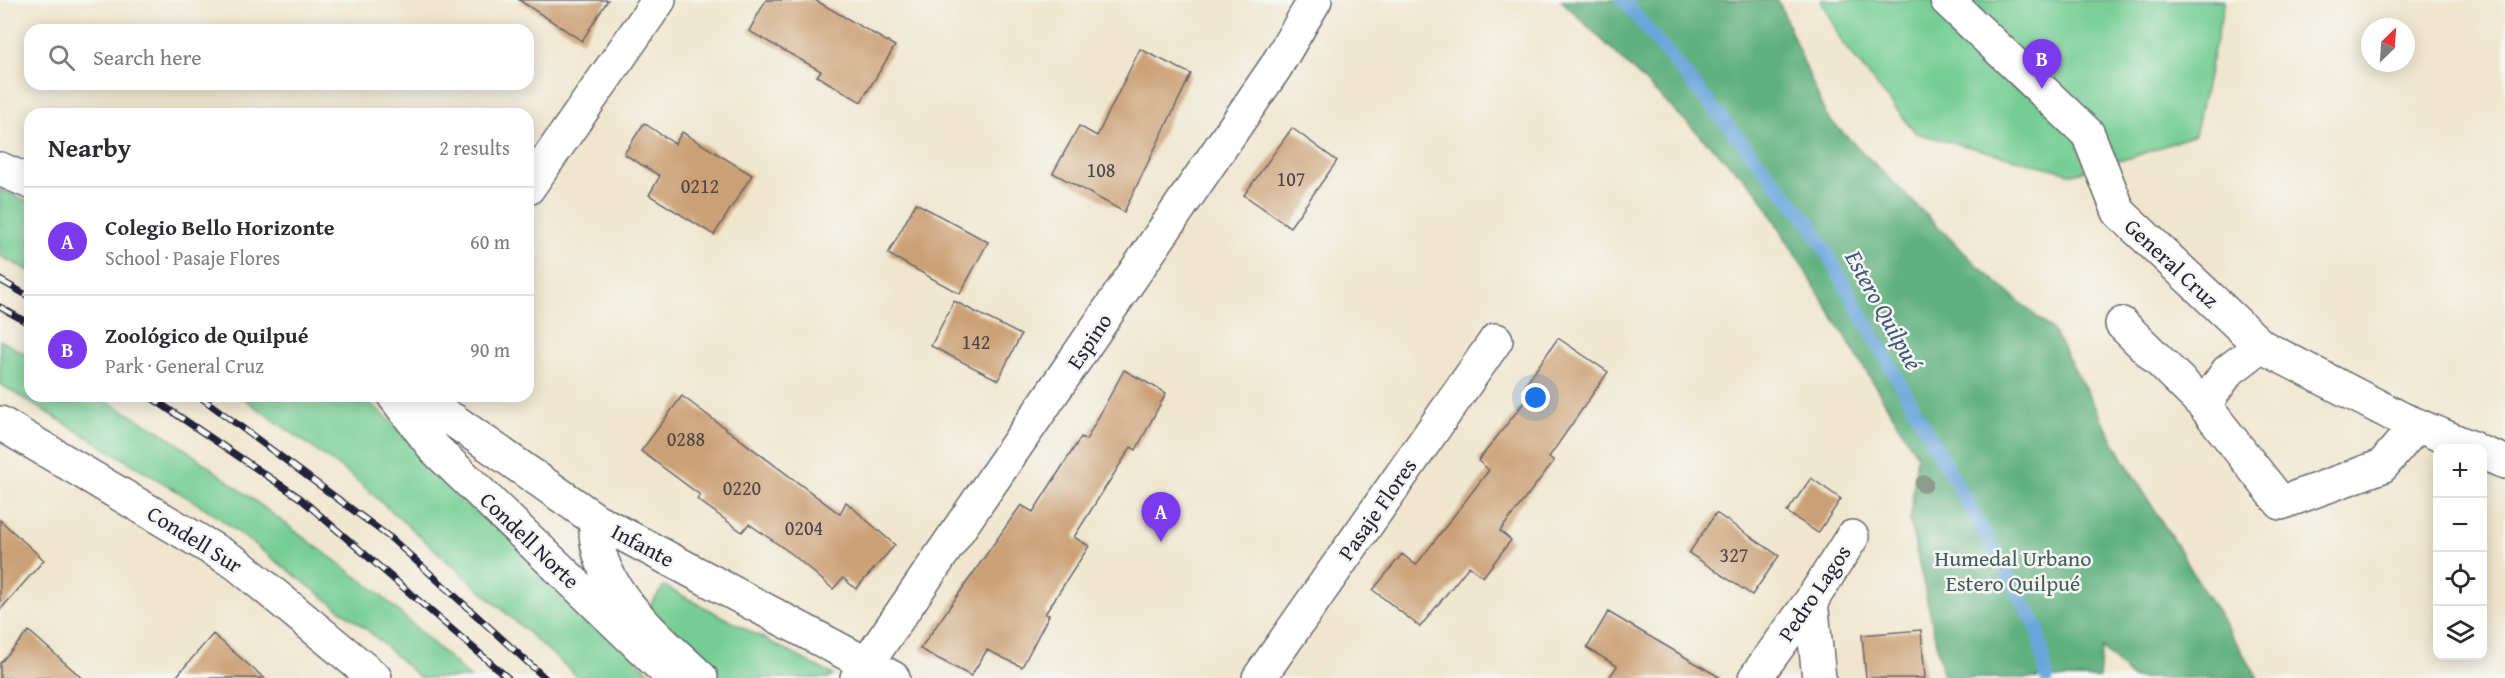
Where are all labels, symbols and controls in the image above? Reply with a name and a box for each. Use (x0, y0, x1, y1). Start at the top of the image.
north arrow (2361, 18, 2415, 72)
search box (24, 24, 534, 90)
pin: B (2022, 40, 2062, 89)
icon: search (45, 41, 78, 74)
text: Search here (93, 41, 202, 73)
text: Nearby (48, 128, 131, 167)
text: 2 results (439, 133, 510, 162)
house number: 108 (1087, 155, 1115, 184)
house number: 107 (1277, 164, 1305, 193)
house number: 0212 (681, 171, 719, 200)
text: Colegio Bello Horizonte (105, 211, 335, 243)
street label: General Cruz (2118, 211, 2227, 315)
text: A (61, 227, 74, 256)
text: 60 m (470, 227, 510, 256)
text: School · Pasaje Flores (105, 243, 280, 272)
water label: Estero Quilpué (1836, 243, 1932, 378)
street label: Espino (1059, 307, 1119, 375)
text: Zoológico de Quilpué (105, 319, 309, 351)
house number: 142 (962, 327, 990, 356)
text: B (61, 335, 74, 364)
text: 90 m (470, 335, 510, 364)
text: Park · General Cruz (105, 351, 264, 380)
your location (1521, 383, 1550, 412)
house number: 0288 (667, 424, 705, 453)
map controls (2433, 444, 2487, 660)
button: + (2433, 444, 2487, 498)
street label: Pasaje Flores (1330, 451, 1424, 567)
house number: 0220 (723, 473, 761, 502)
street label: Condell Norte (473, 484, 587, 596)
pin: A (1142, 492, 1180, 542)
street label: Condell Sur (141, 497, 249, 581)
button: − (2433, 498, 2487, 552)
house number: 0204 (785, 513, 823, 542)
street label: Infante (606, 515, 680, 575)
street label: Pedro Lagos (1770, 538, 1858, 648)
house number: 327 (1720, 540, 1748, 569)
park label: Humedal Urbano Estero Quilpué (1935, 542, 2091, 599)
button: locate (2433, 552, 2487, 606)
button: layers (2433, 606, 2487, 660)

